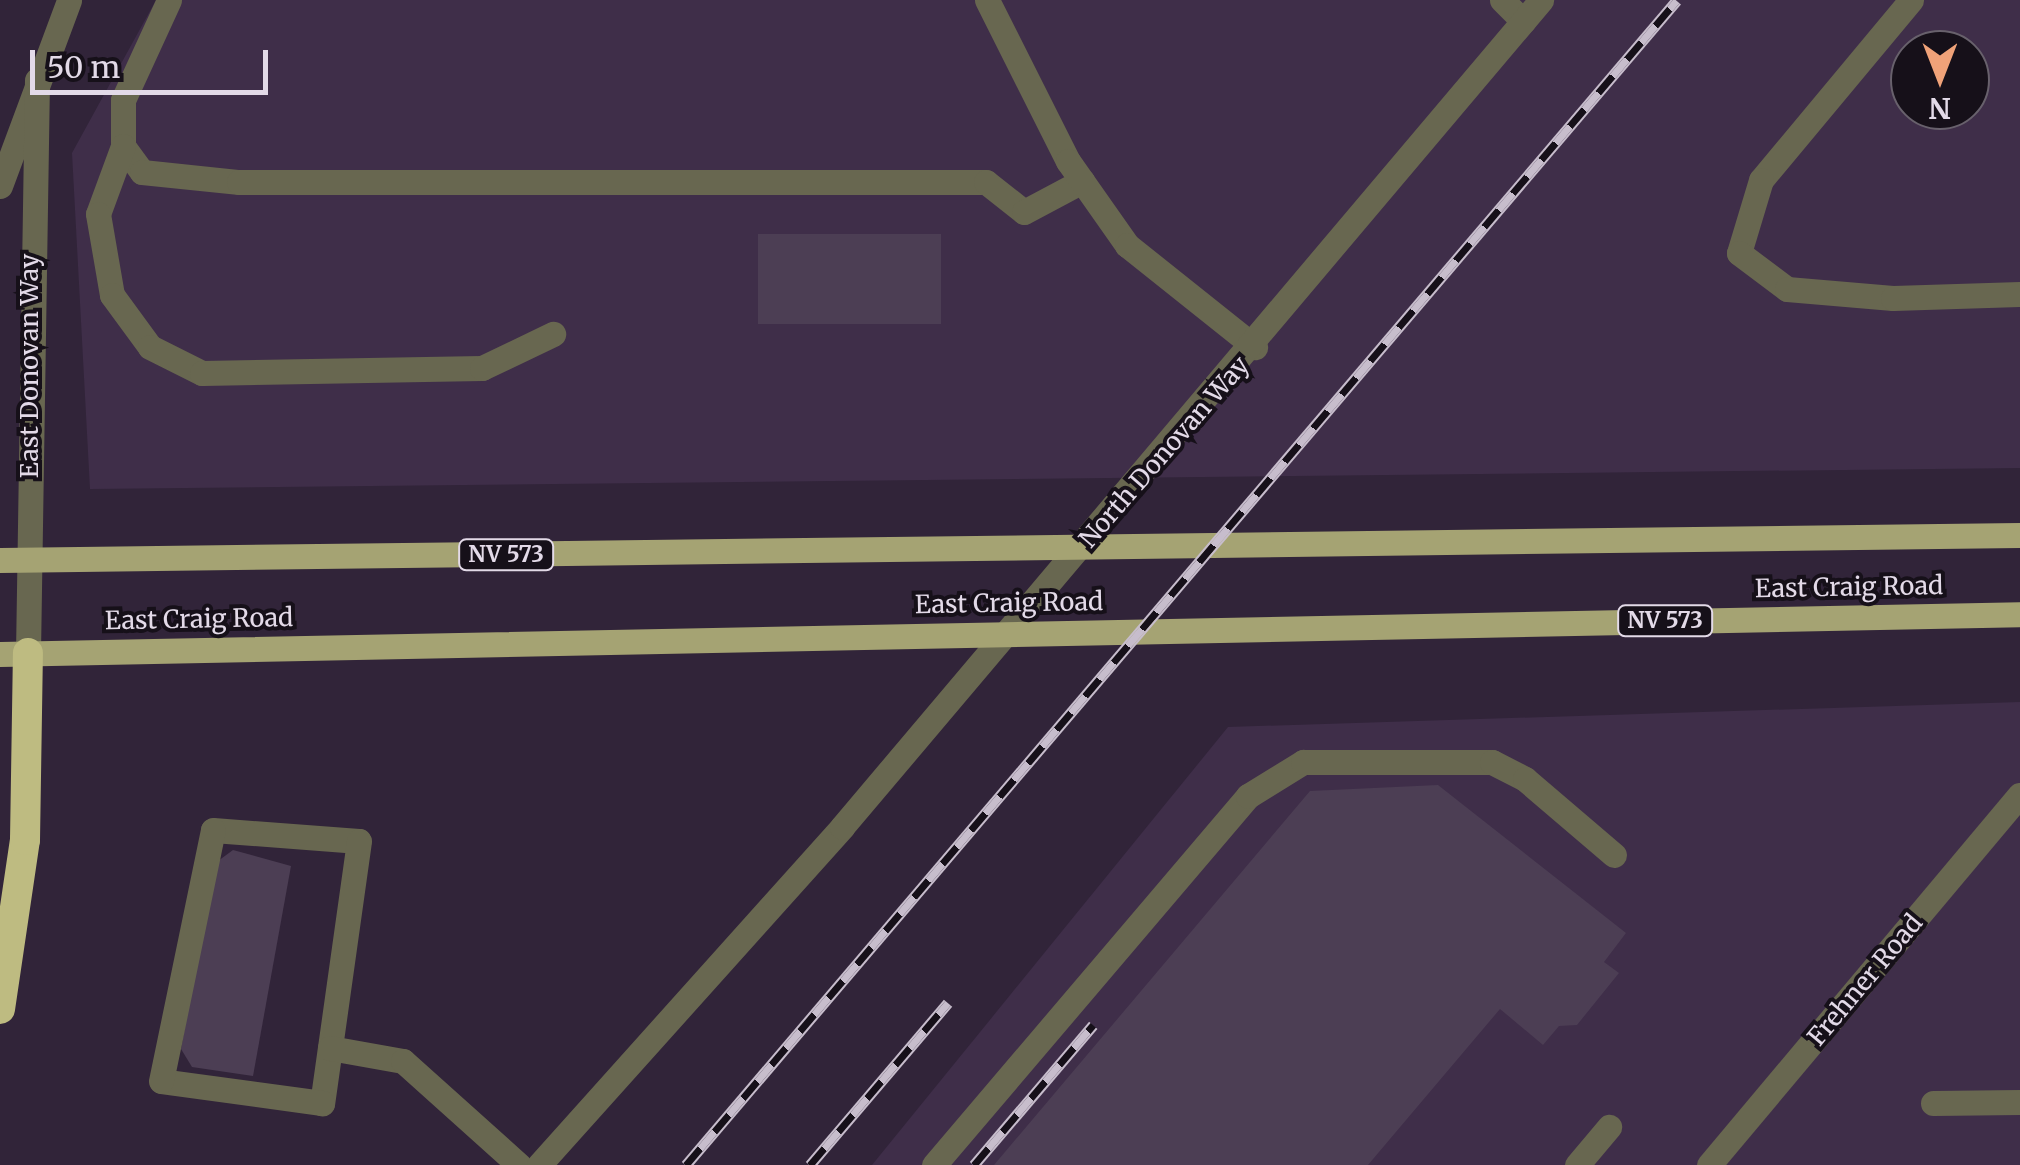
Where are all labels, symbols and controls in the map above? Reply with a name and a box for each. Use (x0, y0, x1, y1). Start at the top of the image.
scale bar (35, 30, 272, 92)
north arrow (1890, 30, 1990, 130)
text: 50 m (47, 48, 120, 86)
text: N (1929, 90, 1951, 126)
street label: East Donovan Way (14, 254, 44, 478)
street label: North Donovan Way (1073, 350, 1255, 554)
road number: NV 573 (456, 538, 556, 572)
street label: East Craig Road (1755, 570, 1943, 604)
street label: East Craig Road (915, 586, 1103, 620)
street label: East Craig Road (105, 602, 293, 636)
road number: NV 573 (1615, 604, 1715, 638)
street label: Frehner Road (1801, 908, 1929, 1052)

